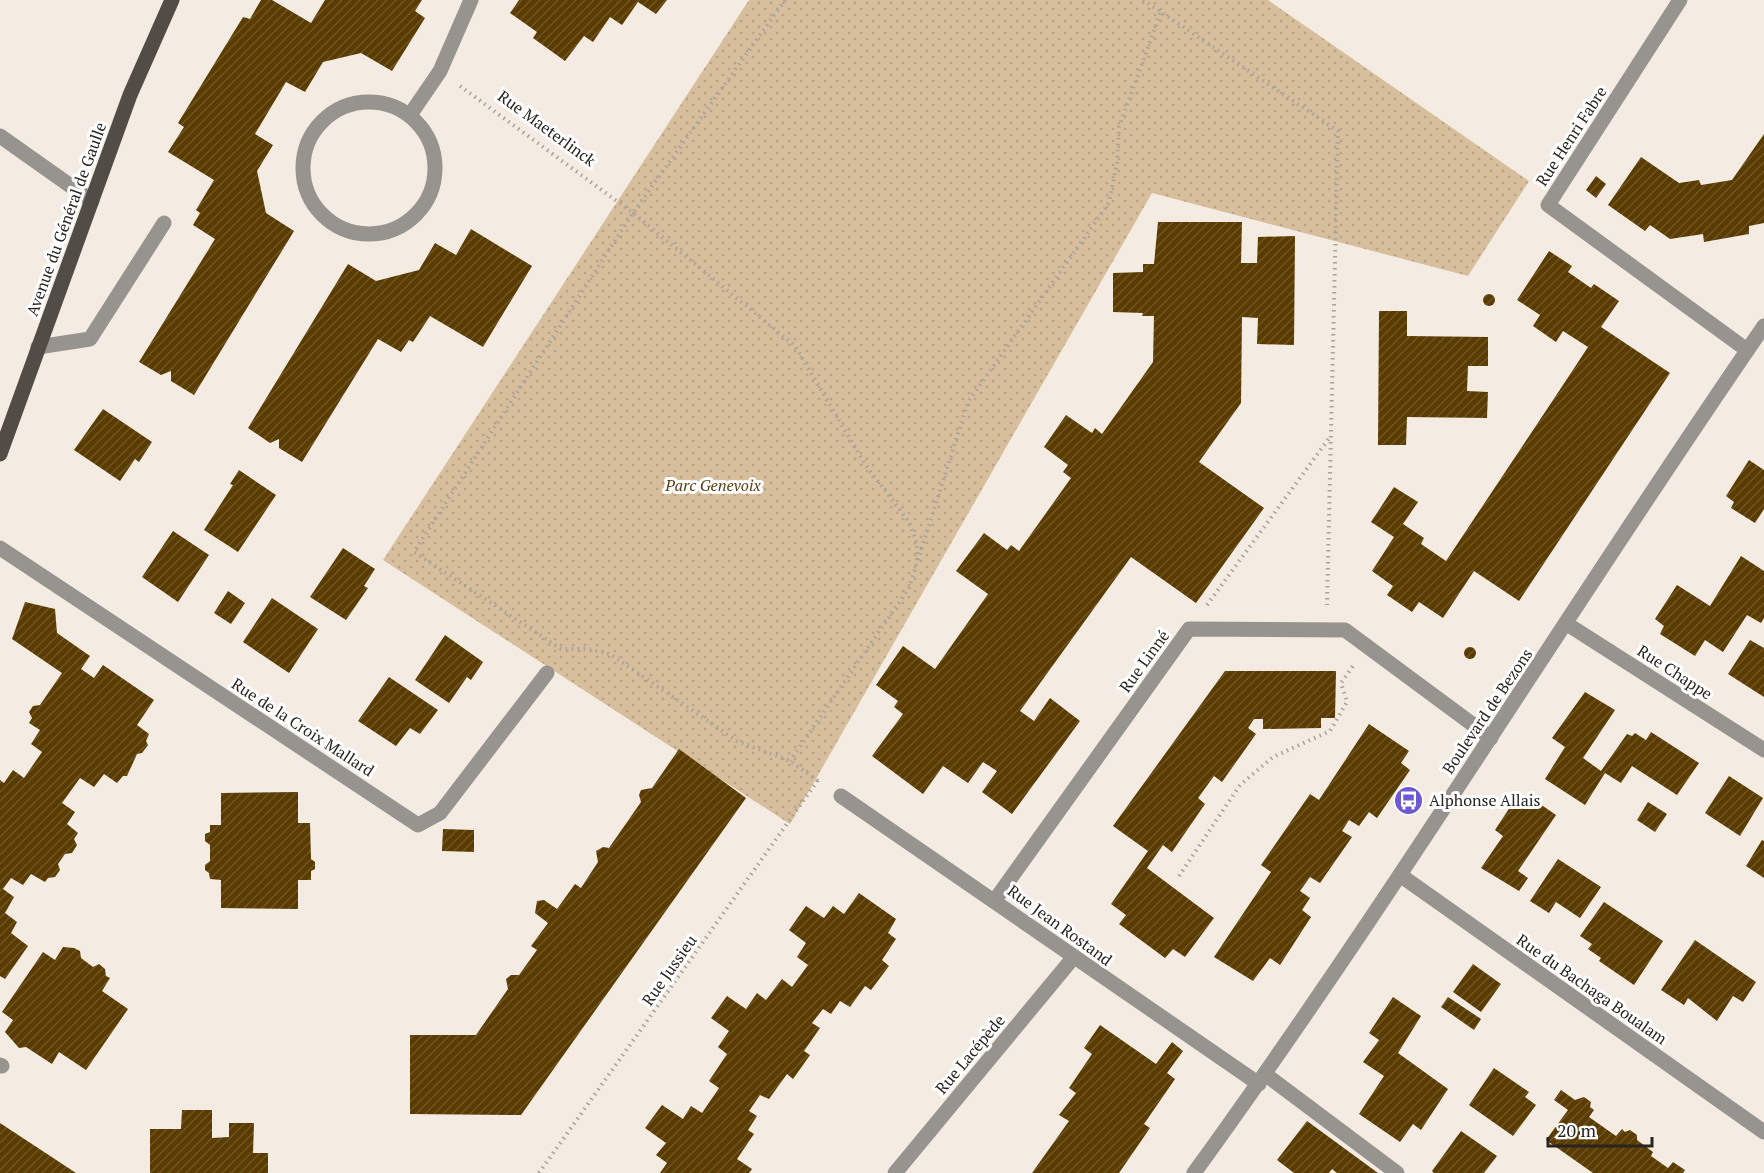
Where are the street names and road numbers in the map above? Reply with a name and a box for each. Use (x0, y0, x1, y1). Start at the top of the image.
street label: Rue Henri Fabre (1530, 82, 1612, 190)
street label: Rue Maeterlinck (493, 85, 601, 172)
street label: Avenue du Général de Gaulle (21, 119, 111, 319)
street label: Rue Linné (1114, 625, 1174, 697)
street label: Rue Chappe (1633, 640, 1717, 704)
street label: Boulevard de Bezons (1437, 644, 1537, 778)
street label: Rue de la Croix Mallard (227, 673, 379, 781)
street label: Rue Jean Rostand (1003, 880, 1117, 971)
street label: Rue du Bachaga Boualam (1512, 929, 1672, 1049)
street label: Rue Jussieu (637, 930, 701, 1010)
street label: Rue Lacépède (930, 1010, 1010, 1098)

